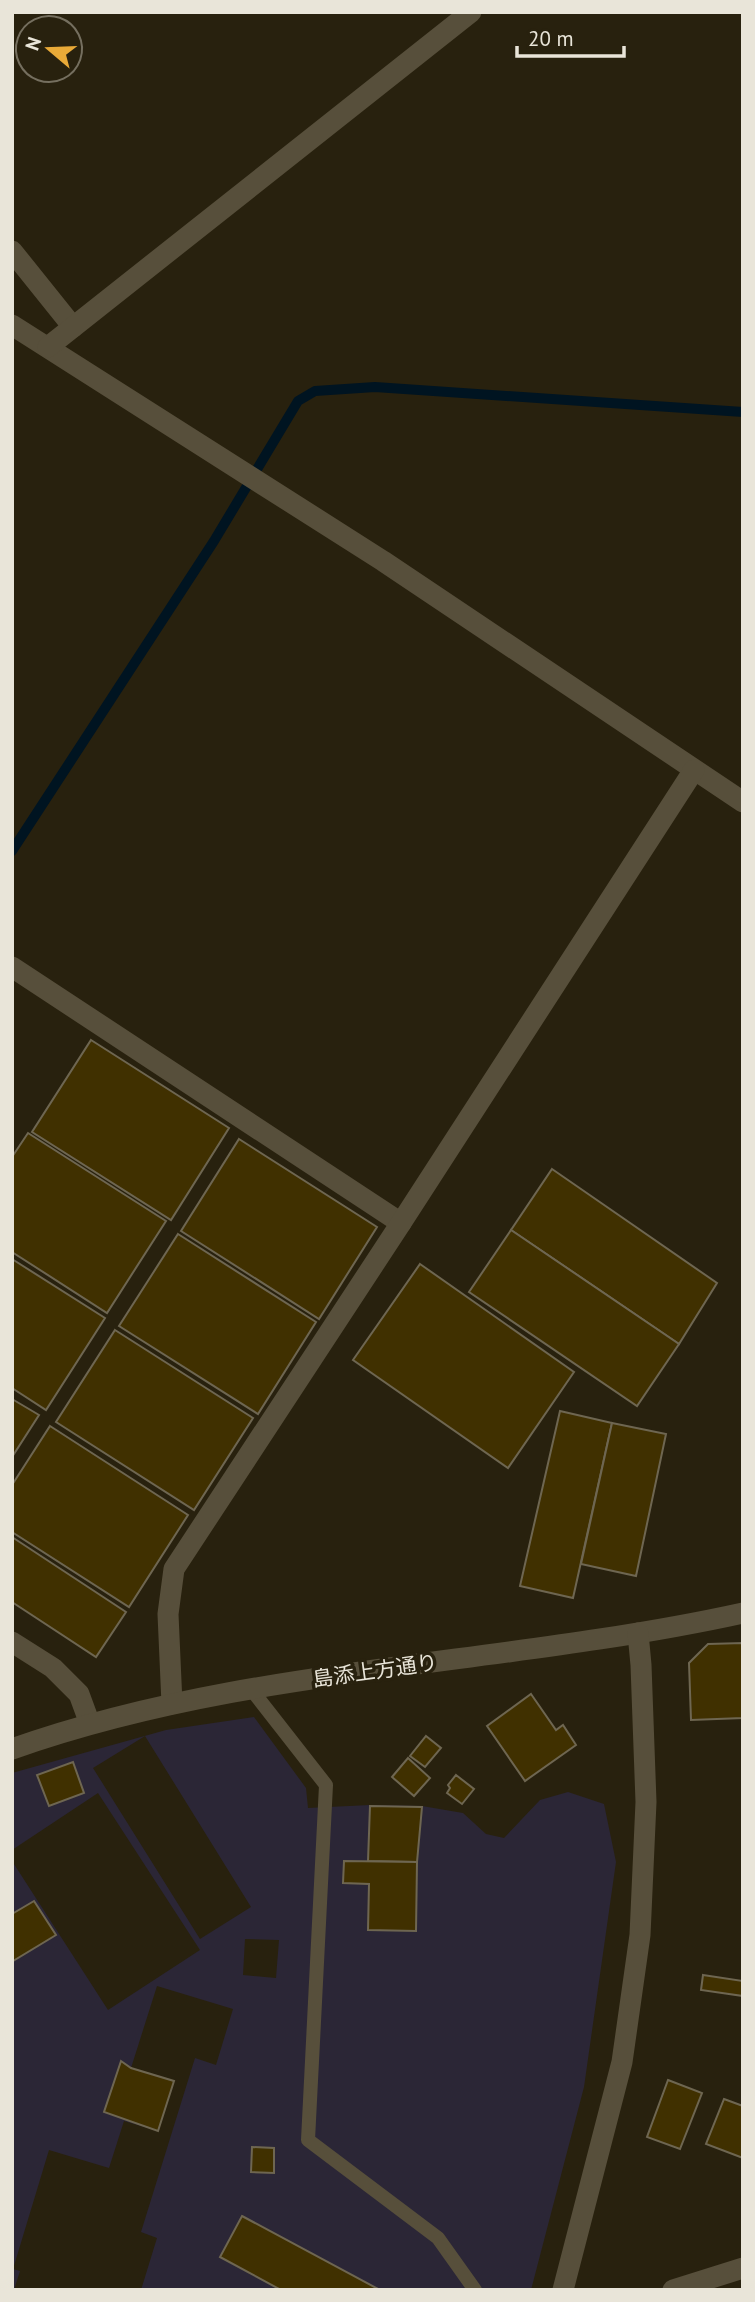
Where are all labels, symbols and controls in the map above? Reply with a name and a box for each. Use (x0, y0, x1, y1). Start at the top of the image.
north arrow (14, 14, 84, 84)
scale bar (517, 14, 624, 58)
text: 20 m (528, 25, 574, 52)
text: N (20, 34, 46, 53)
street label: 島添上方通り (311, 1648, 439, 1693)

